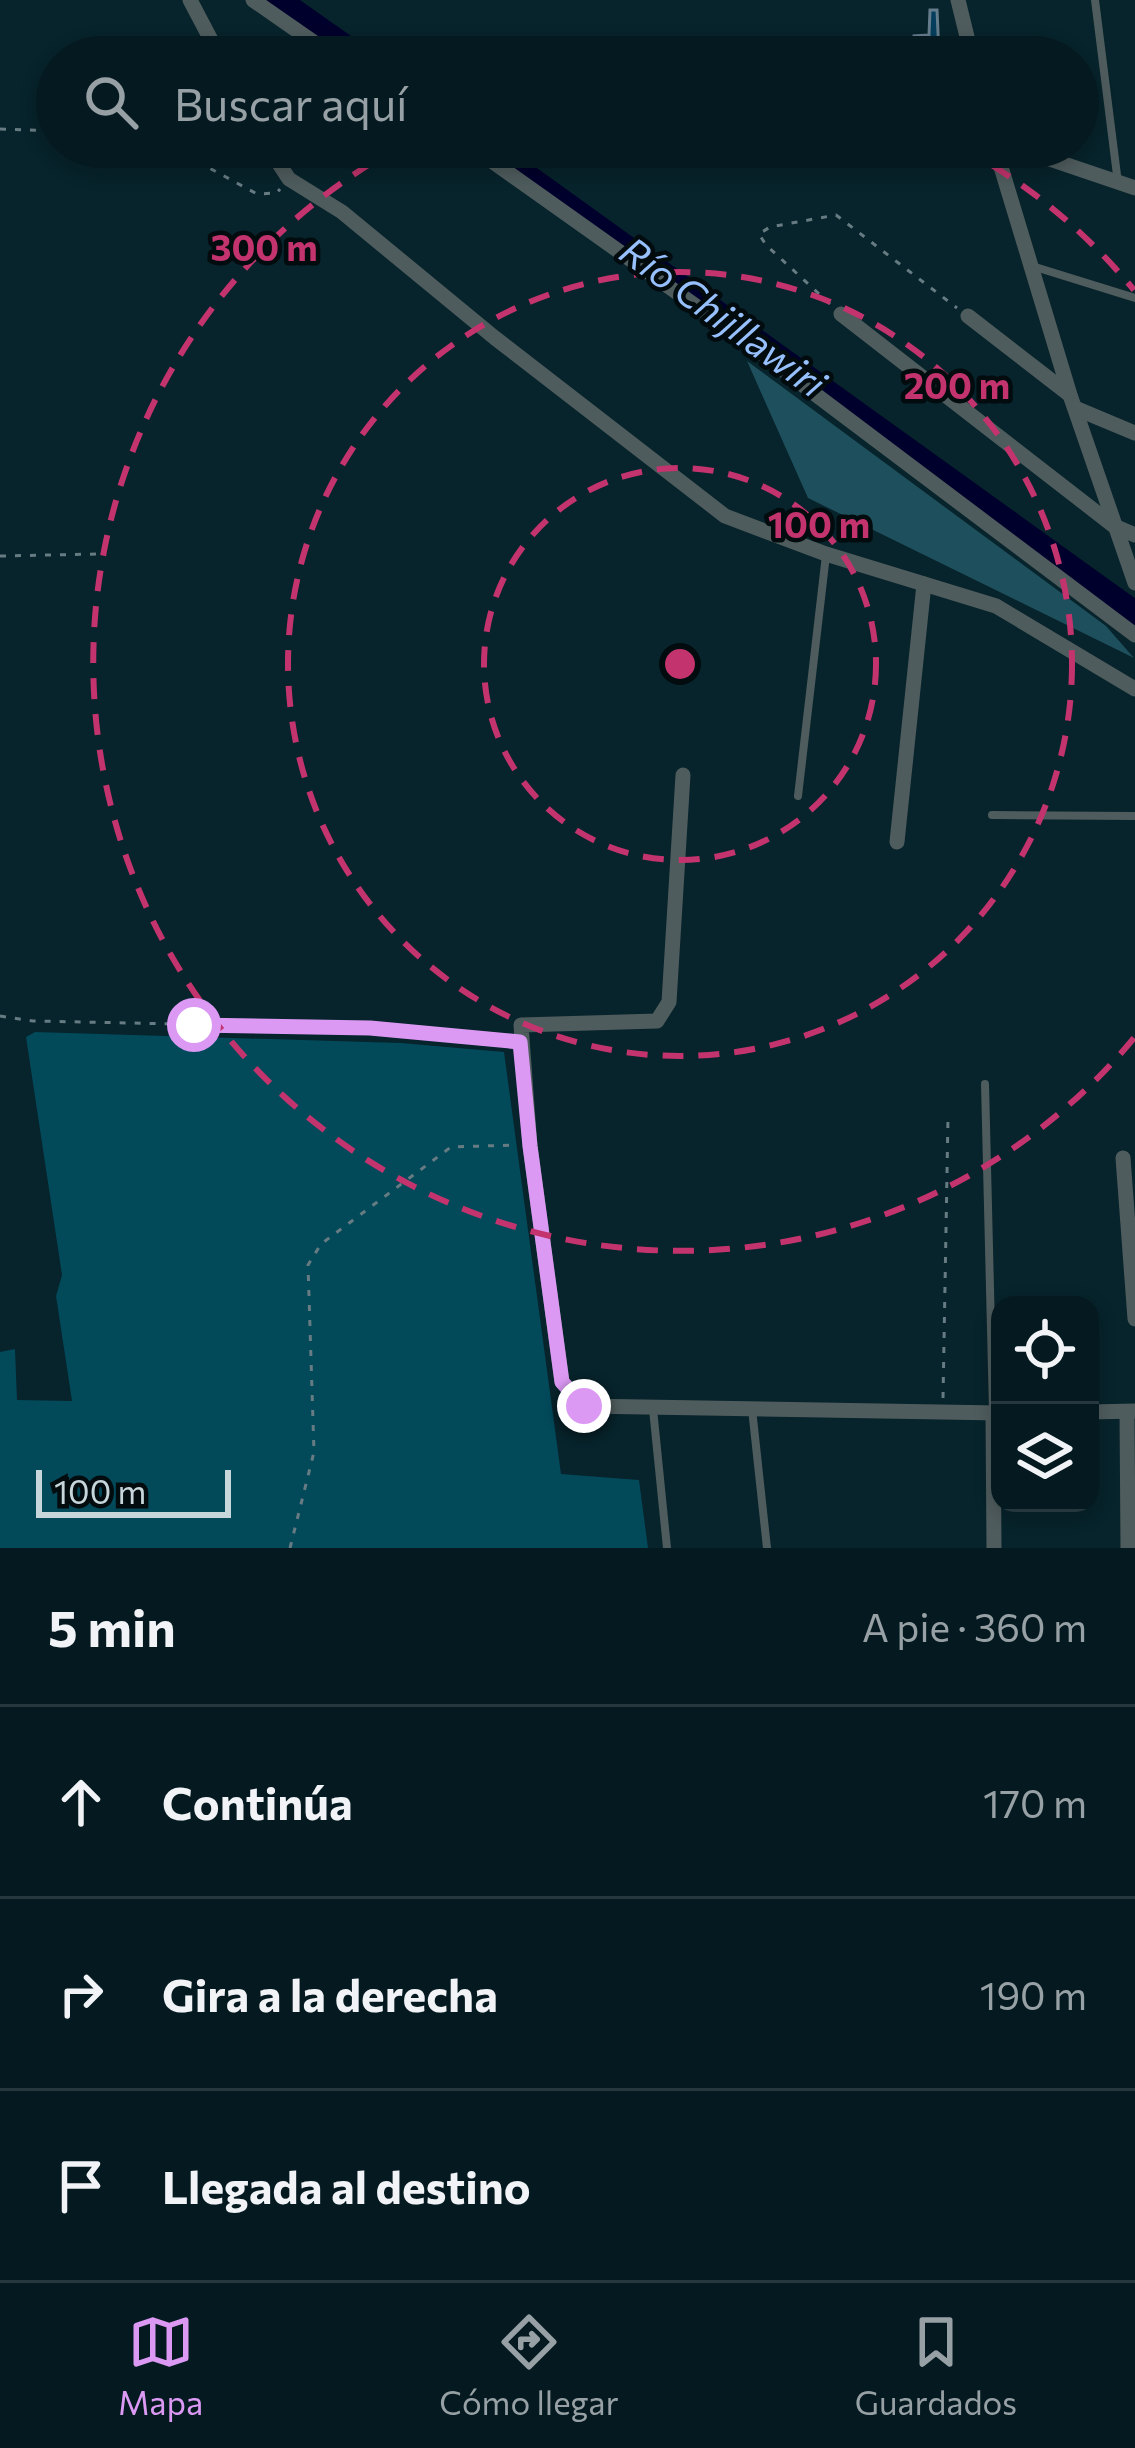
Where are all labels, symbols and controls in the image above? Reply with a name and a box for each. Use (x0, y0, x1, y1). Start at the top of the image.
search box (36, 36, 1099, 168)
icon: search (78, 69, 144, 135)
text: Buscar aquí (174, 75, 408, 130)
text: 300 m (210, 224, 318, 268)
water label: Río Chijllawiri (612, 225, 838, 407)
text: 200 m (904, 362, 1010, 406)
text: 100 m (768, 501, 870, 545)
centre of rings (659, 643, 701, 685)
route start (167, 998, 221, 1052)
map controls (991, 1296, 1099, 1512)
button: locate (991, 1296, 1099, 1404)
route end (557, 1379, 611, 1433)
button: layers (991, 1404, 1099, 1512)
scale bar (36, 1464, 231, 1517)
text: 100 m (54, 1470, 146, 1511)
text: 5 min (48, 1595, 176, 1658)
text: A pie · 360 m (862, 1602, 1087, 1650)
icon: ahead (48, 1769, 114, 1835)
text: Continúa (162, 1774, 353, 1829)
text: 170 m (983, 1778, 1087, 1826)
icon: right (48, 1961, 114, 2027)
text: Gira a la derecha (162, 1966, 498, 2021)
text: 190 m (980, 1970, 1087, 2018)
icon: arrive (48, 2153, 114, 2219)
text: Llegada al destino (162, 2158, 531, 2213)
tab: Mapa (118, 2309, 203, 2422)
tab: Cómo llegar (439, 2309, 619, 2422)
tab: Guardados (855, 2309, 1017, 2422)

